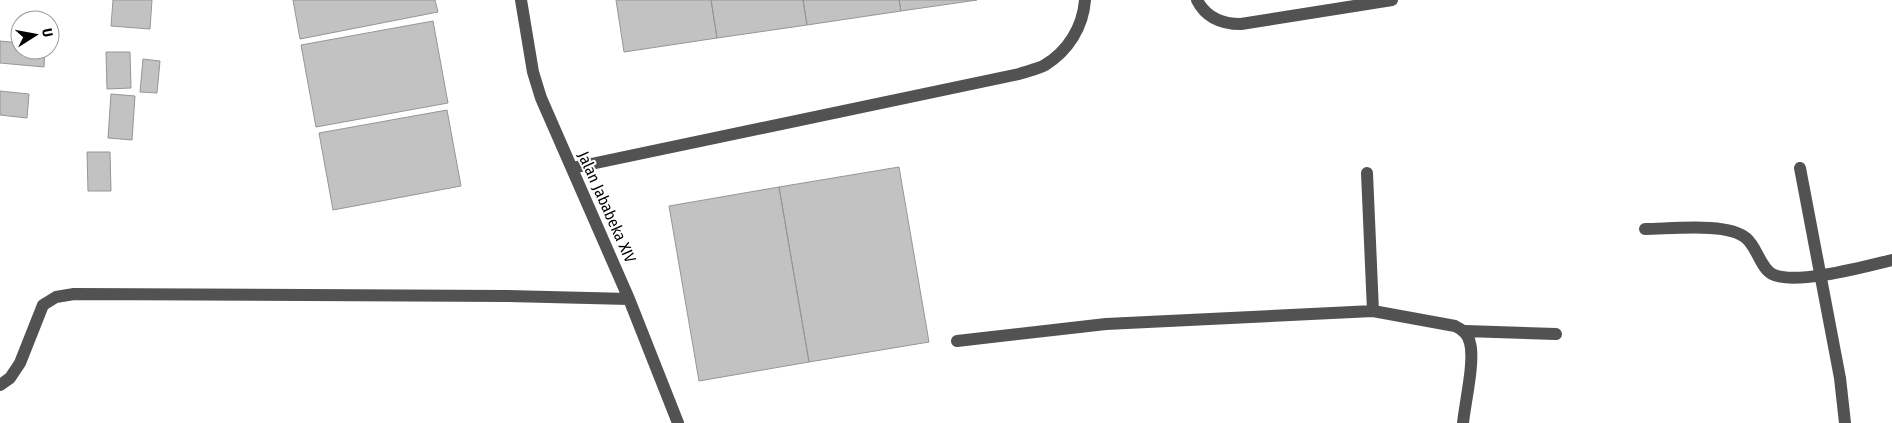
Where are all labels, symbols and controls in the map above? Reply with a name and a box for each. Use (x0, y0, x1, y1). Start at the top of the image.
north arrow (10, 10, 60, 60)
text: U (38, 27, 56, 38)
street label: Jalan Jababeka XIV (574, 148, 640, 266)

